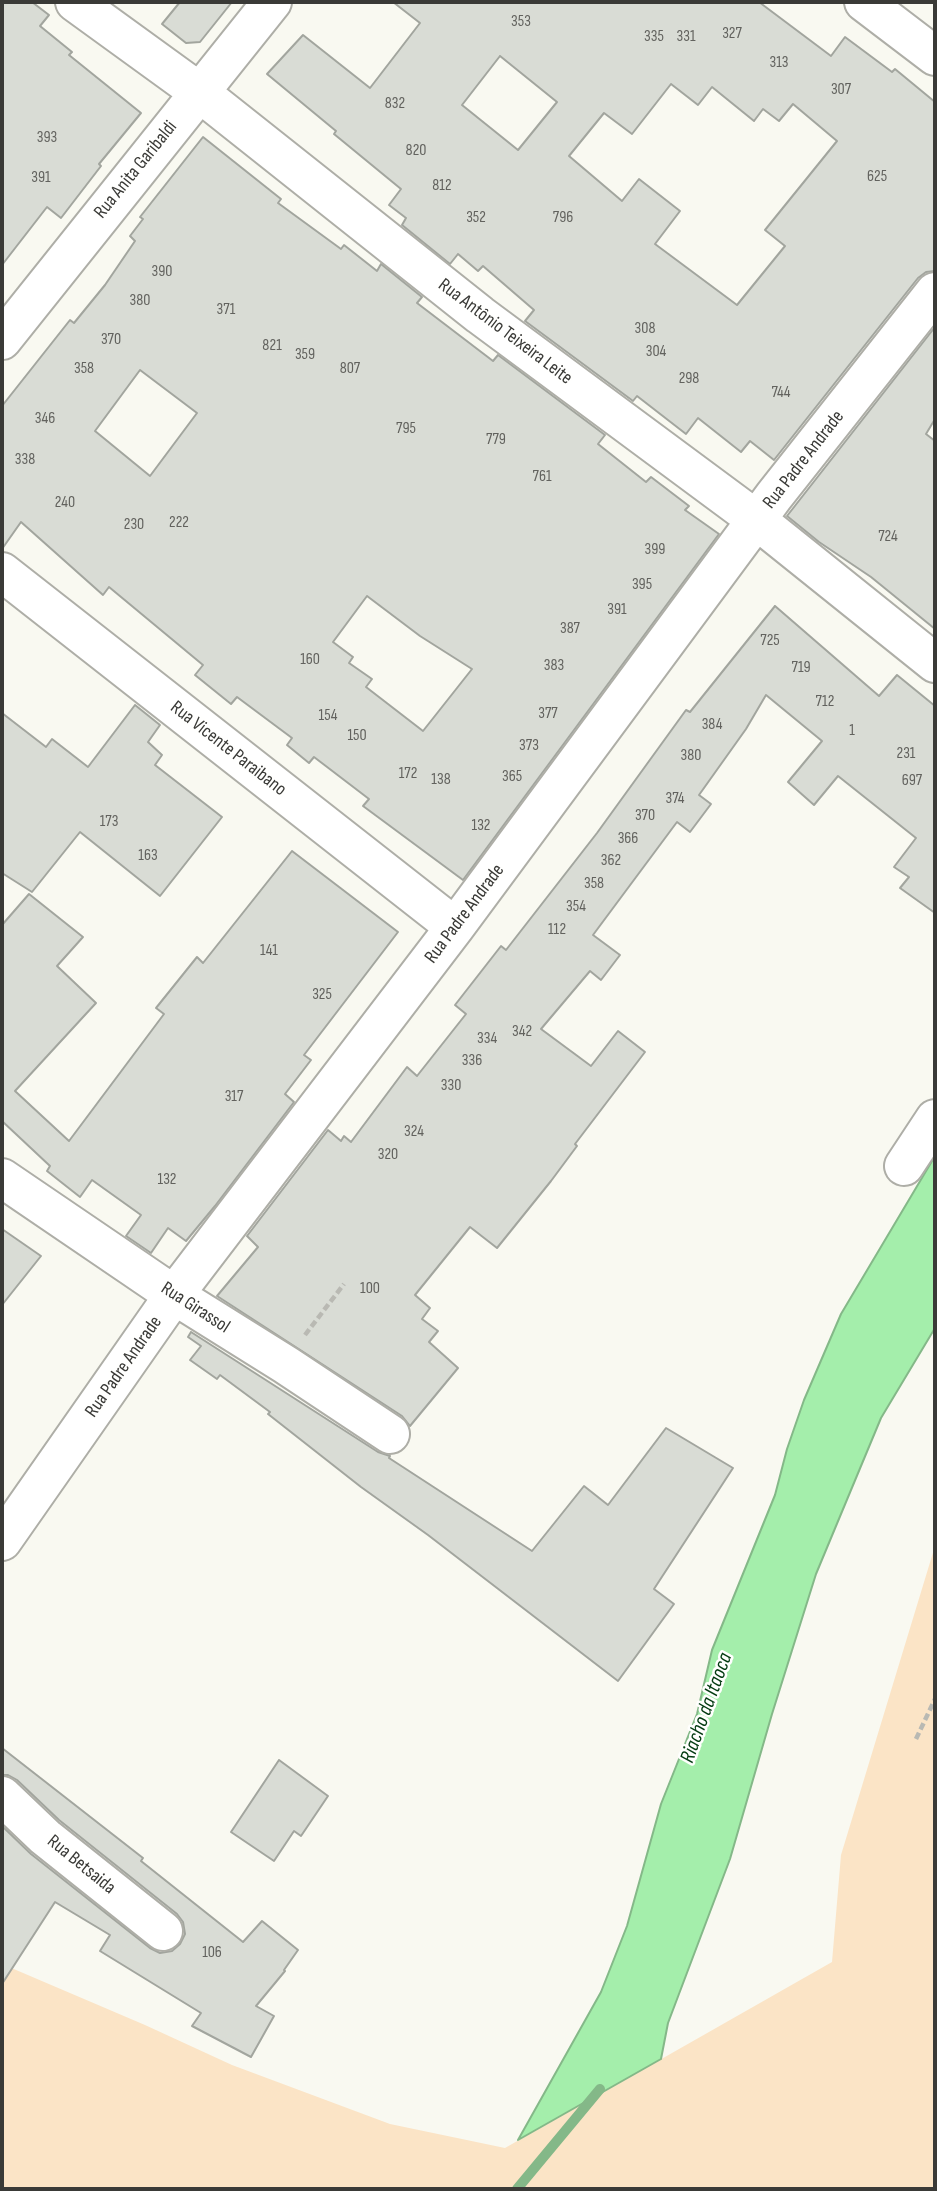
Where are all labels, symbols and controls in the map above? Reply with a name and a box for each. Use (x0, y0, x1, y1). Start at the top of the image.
house number: 353 (511, 12, 531, 32)
house number: 327 (722, 24, 742, 44)
house number: 335 (644, 27, 664, 47)
house number: 331 (676, 27, 696, 47)
house number: 313 (769, 53, 789, 73)
house number: 307 (831, 80, 851, 100)
house number: 832 (385, 94, 405, 114)
street label: Rua Anita Garibaldi (90, 117, 182, 223)
house number: 393 (37, 128, 57, 148)
house number: 820 (406, 141, 426, 161)
house number: 625 (867, 167, 887, 187)
house number: 391 (31, 168, 51, 188)
house number: 812 (432, 176, 452, 196)
house number: 352 (466, 208, 486, 228)
house number: 796 (553, 208, 573, 228)
house number: 390 (152, 262, 172, 282)
street label: Rua Antônio Teixeira Leite (433, 274, 577, 390)
house number: 380 (130, 291, 150, 311)
house number: 371 (217, 300, 235, 320)
house number: 308 (635, 319, 655, 339)
house number: 370 (101, 330, 121, 350)
house number: 821 (262, 336, 282, 356)
house number: 304 (646, 342, 666, 362)
house number: 359 (295, 345, 315, 365)
house number: 358 (74, 359, 94, 379)
house number: 807 (340, 359, 360, 379)
house number: 298 (679, 369, 699, 389)
house number: 744 (771, 383, 791, 403)
street label: Rua Padre Andrade (759, 406, 849, 514)
house number: 346 (35, 409, 55, 429)
house number: 795 (396, 419, 416, 439)
house number: 779 (486, 430, 506, 450)
house number: 338 (15, 450, 35, 470)
house number: 761 (533, 467, 551, 487)
house number: 240 (55, 493, 75, 513)
house number: 222 (169, 513, 189, 533)
house number: 230 (124, 515, 144, 535)
house number: 724 (878, 527, 898, 547)
house number: 399 (645, 540, 665, 560)
house number: 395 (632, 575, 652, 595)
house number: 391 (607, 600, 627, 620)
house number: 387 (560, 619, 580, 639)
house number: 725 (760, 631, 780, 651)
house number: 160 (300, 650, 320, 670)
house number: 383 (544, 656, 564, 676)
house number: 719 (791, 658, 811, 678)
house number: 712 (816, 692, 834, 712)
street label: Rua Vicente Paraibano (165, 697, 291, 801)
house number: 377 (538, 704, 558, 724)
house number: 154 (319, 706, 337, 726)
house number: 384 (702, 715, 722, 735)
house number: 1 (849, 721, 855, 741)
house number: 150 (347, 726, 367, 746)
house number: 373 (519, 736, 539, 756)
house number: 231 (897, 744, 915, 764)
house number: 380 (681, 746, 701, 766)
house number: 172 (399, 764, 417, 784)
house number: 365 (502, 767, 522, 787)
house number: 138 (431, 770, 451, 790)
house number: 697 (902, 771, 922, 791)
house number: 374 (666, 789, 684, 809)
house number: 370 (635, 806, 655, 826)
house number: 173 (100, 812, 118, 832)
house number: 132 (472, 816, 490, 836)
house number: 366 (618, 829, 638, 849)
house number: 163 (138, 846, 158, 866)
house number: 362 (601, 851, 621, 871)
street label: Rua Padre Andrade (420, 860, 510, 968)
house number: 358 (584, 874, 604, 894)
house number: 354 (566, 897, 586, 917)
house number: 112 (548, 920, 566, 940)
house number: 141 (260, 941, 278, 961)
house number: 325 (312, 985, 332, 1005)
house number: 342 (512, 1022, 532, 1042)
house number: 334 (477, 1029, 497, 1049)
house number: 336 (462, 1051, 482, 1071)
house number: 330 (441, 1076, 461, 1096)
house number: 317 (225, 1087, 243, 1107)
house number: 324 (404, 1122, 424, 1142)
house number: 320 (378, 1145, 398, 1165)
house number: 132 (158, 1170, 176, 1190)
street label: Rua Girassol (156, 1277, 234, 1339)
house number: 100 (360, 1279, 380, 1299)
street label: Rua Padre Andrade (81, 1312, 167, 1422)
water label: Riacho da Itaoca (675, 1650, 739, 1766)
street label: Rua Betsaida (42, 1830, 120, 1900)
house number: 106 (202, 1943, 222, 1963)

